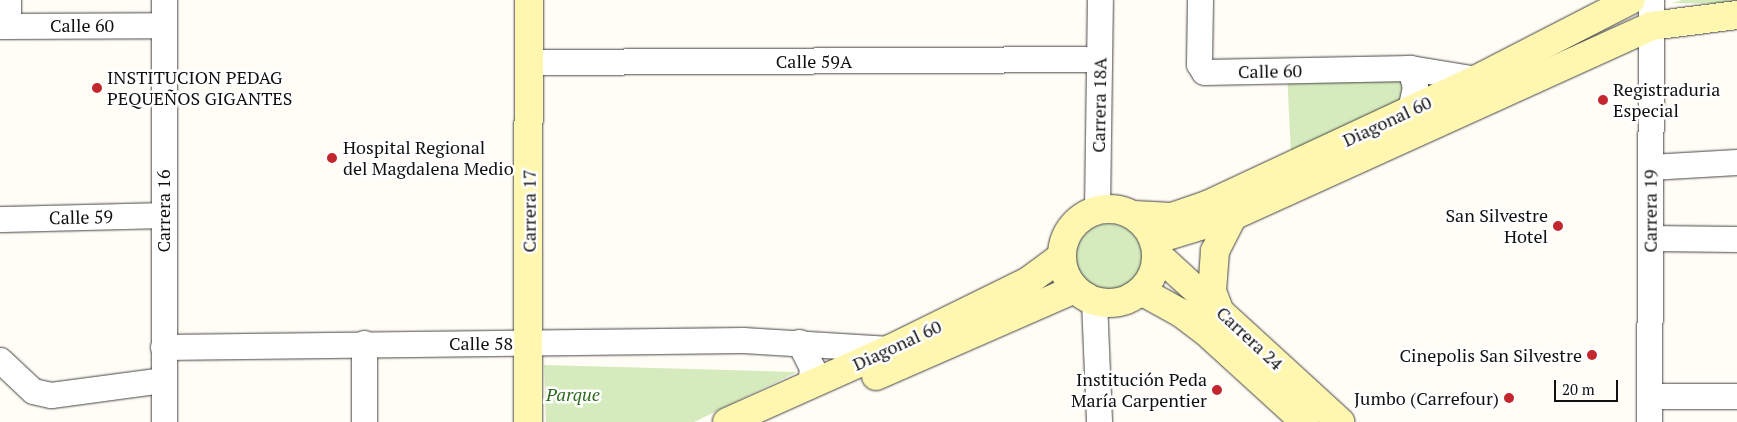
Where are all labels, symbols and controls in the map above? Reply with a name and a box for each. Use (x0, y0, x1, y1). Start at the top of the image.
street label: Calle 60 (50, 14, 114, 36)
street label: Calle 59A (776, 50, 852, 72)
street label: Carrera 18A (1087, 57, 1111, 153)
street label: Calle 60 (1238, 60, 1302, 82)
place label: INSTITUCION PEDAG PEQUEÑOS GIGANTES (107, 67, 292, 110)
place label: Registraduria Especial (1613, 79, 1720, 122)
marker: INSTITUCION PEDAG PEQUEÑOS GIGANTES (91, 82, 103, 94)
street label: Diagonal 60 (1339, 91, 1435, 151)
marker: Registraduria Especial (1597, 94, 1609, 106)
place label: Hospital Regional del Magdalena Medio (343, 137, 514, 180)
marker: Hospital Regional del Magdalena Medio (325, 151, 339, 165)
street label: Carrera 16 (152, 169, 174, 253)
street label: Carrera 17 (518, 169, 540, 253)
street label: Carrera 19 (1639, 169, 1661, 253)
place label: San Silvestre Hotel (1445, 205, 1548, 248)
street label: Calle 59 (49, 206, 113, 228)
marker: San Silvestre Hotel (1552, 220, 1564, 232)
street label: Carrera 24 (1212, 302, 1288, 374)
street label: Diagonal 60 (849, 315, 945, 375)
street label: Calle 58 (449, 332, 513, 354)
place label: Cinepolis San Silvestre (1400, 344, 1582, 366)
marker: Cinepolis San Silvestre (1586, 349, 1598, 361)
place label: Institución Peda María Carpentier (1071, 369, 1207, 412)
scale bar (1557, 370, 1621, 402)
text: 20 m (1562, 379, 1595, 399)
park label: Parque (546, 383, 600, 405)
marker: Institución Peda María Carpentier (1211, 384, 1223, 396)
place label: Jumbo (Carrefour) (1354, 387, 1499, 409)
marker: Jumbo (Carrefour) (1503, 392, 1515, 404)

